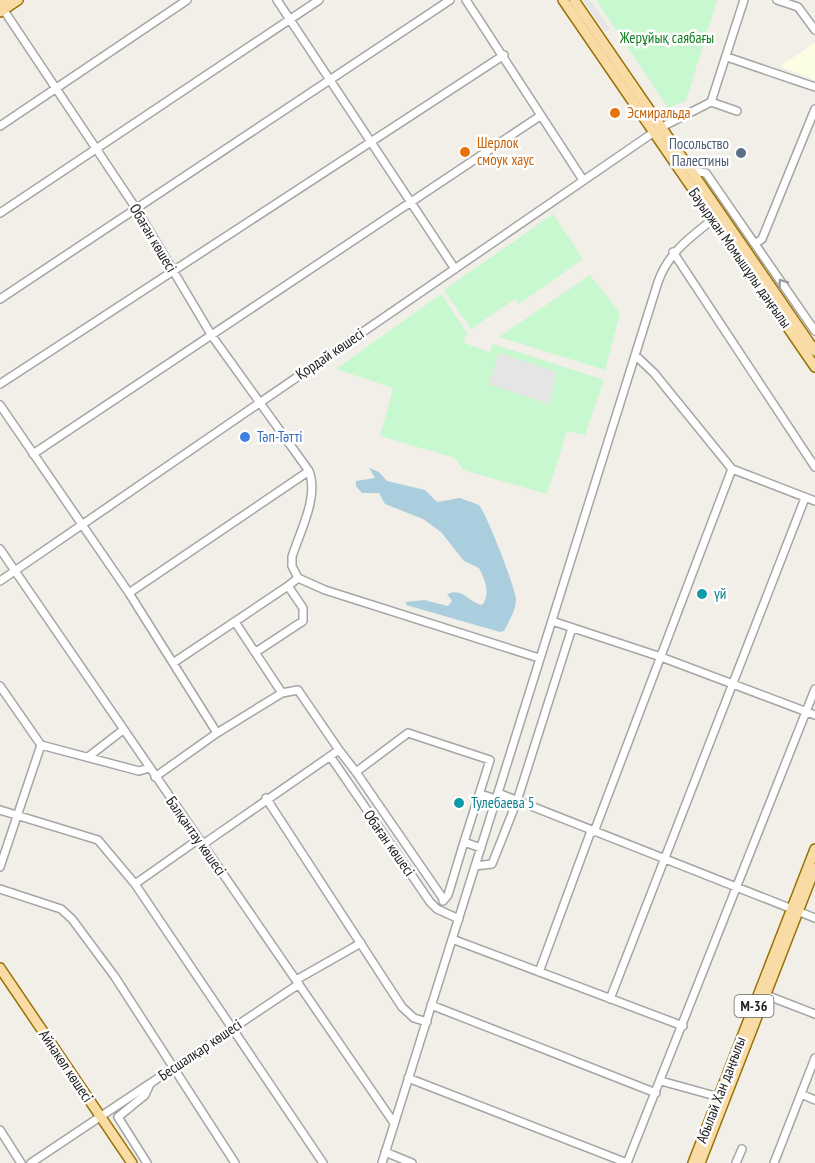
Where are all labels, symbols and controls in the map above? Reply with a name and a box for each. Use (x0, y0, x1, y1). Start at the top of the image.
park label: Жерұйық саябағы (619, 28, 714, 47)
place label: Эсмиральда (627, 103, 690, 122)
marker: Эсмиральда (608, 106, 622, 120)
place label: Шерлок смоук хаус (477, 133, 535, 169)
place label: Посольство Палестины (669, 134, 729, 170)
marker: Шерлок смоук хаус (458, 145, 472, 159)
marker: Посольство Палестины (734, 146, 748, 160)
street label: Бауыржан Момышұлы даңғылы (685, 184, 796, 331)
street label: Обаған көшесі (126, 200, 181, 276)
one-way arrow (778, 278, 789, 289)
street label: Қордай көшесі (292, 324, 367, 383)
place label: Тәп-Тәтті (257, 427, 303, 446)
marker: Тәп-Тәтті (238, 430, 252, 444)
place label: үй (714, 584, 726, 603)
marker: үй (695, 587, 709, 601)
street label: Балқантау көшесі (162, 792, 231, 879)
place label: Тулебаева 5 (471, 793, 535, 812)
marker: Тулебаева 5 (452, 796, 466, 810)
street label: Обаған көшесі (360, 806, 419, 880)
road number: M-36 (734, 995, 774, 1017)
street label: Бесшалқар көшесі (154, 1015, 245, 1085)
street label: Айнакөл көшесі (35, 1026, 98, 1106)
street label: Абылай Хан даңғылы (692, 1034, 750, 1146)

